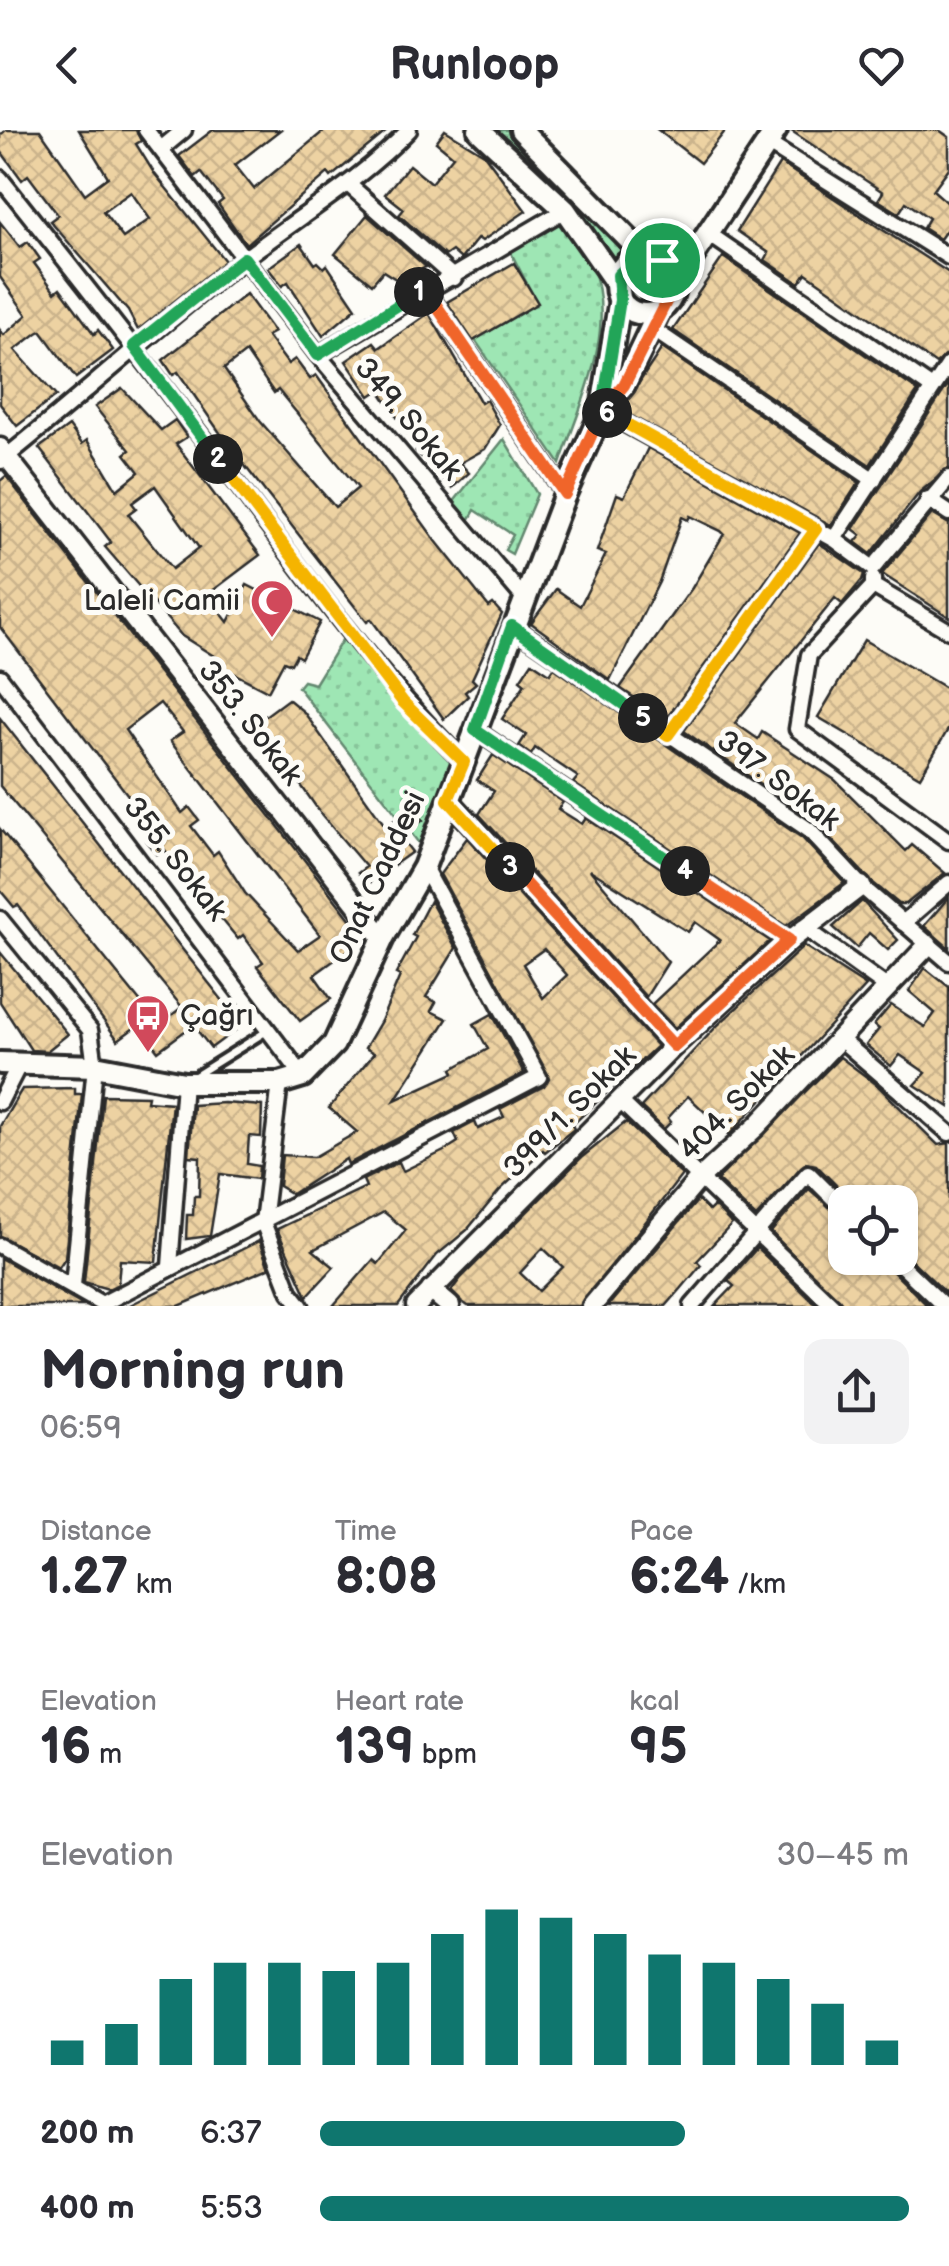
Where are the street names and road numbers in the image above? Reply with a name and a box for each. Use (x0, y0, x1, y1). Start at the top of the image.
street label: 349. Sokak (346, 351, 470, 488)
street label: 353. Sokak (190, 653, 310, 793)
street label: 397. Sokak (709, 723, 847, 839)
street label: Onat Caddesi (322, 786, 434, 970)
street label: 355. Sokak (115, 790, 235, 928)
street label: 399/1. Sokak (496, 1038, 644, 1186)
street label: 404. Sokak (672, 1038, 802, 1168)

